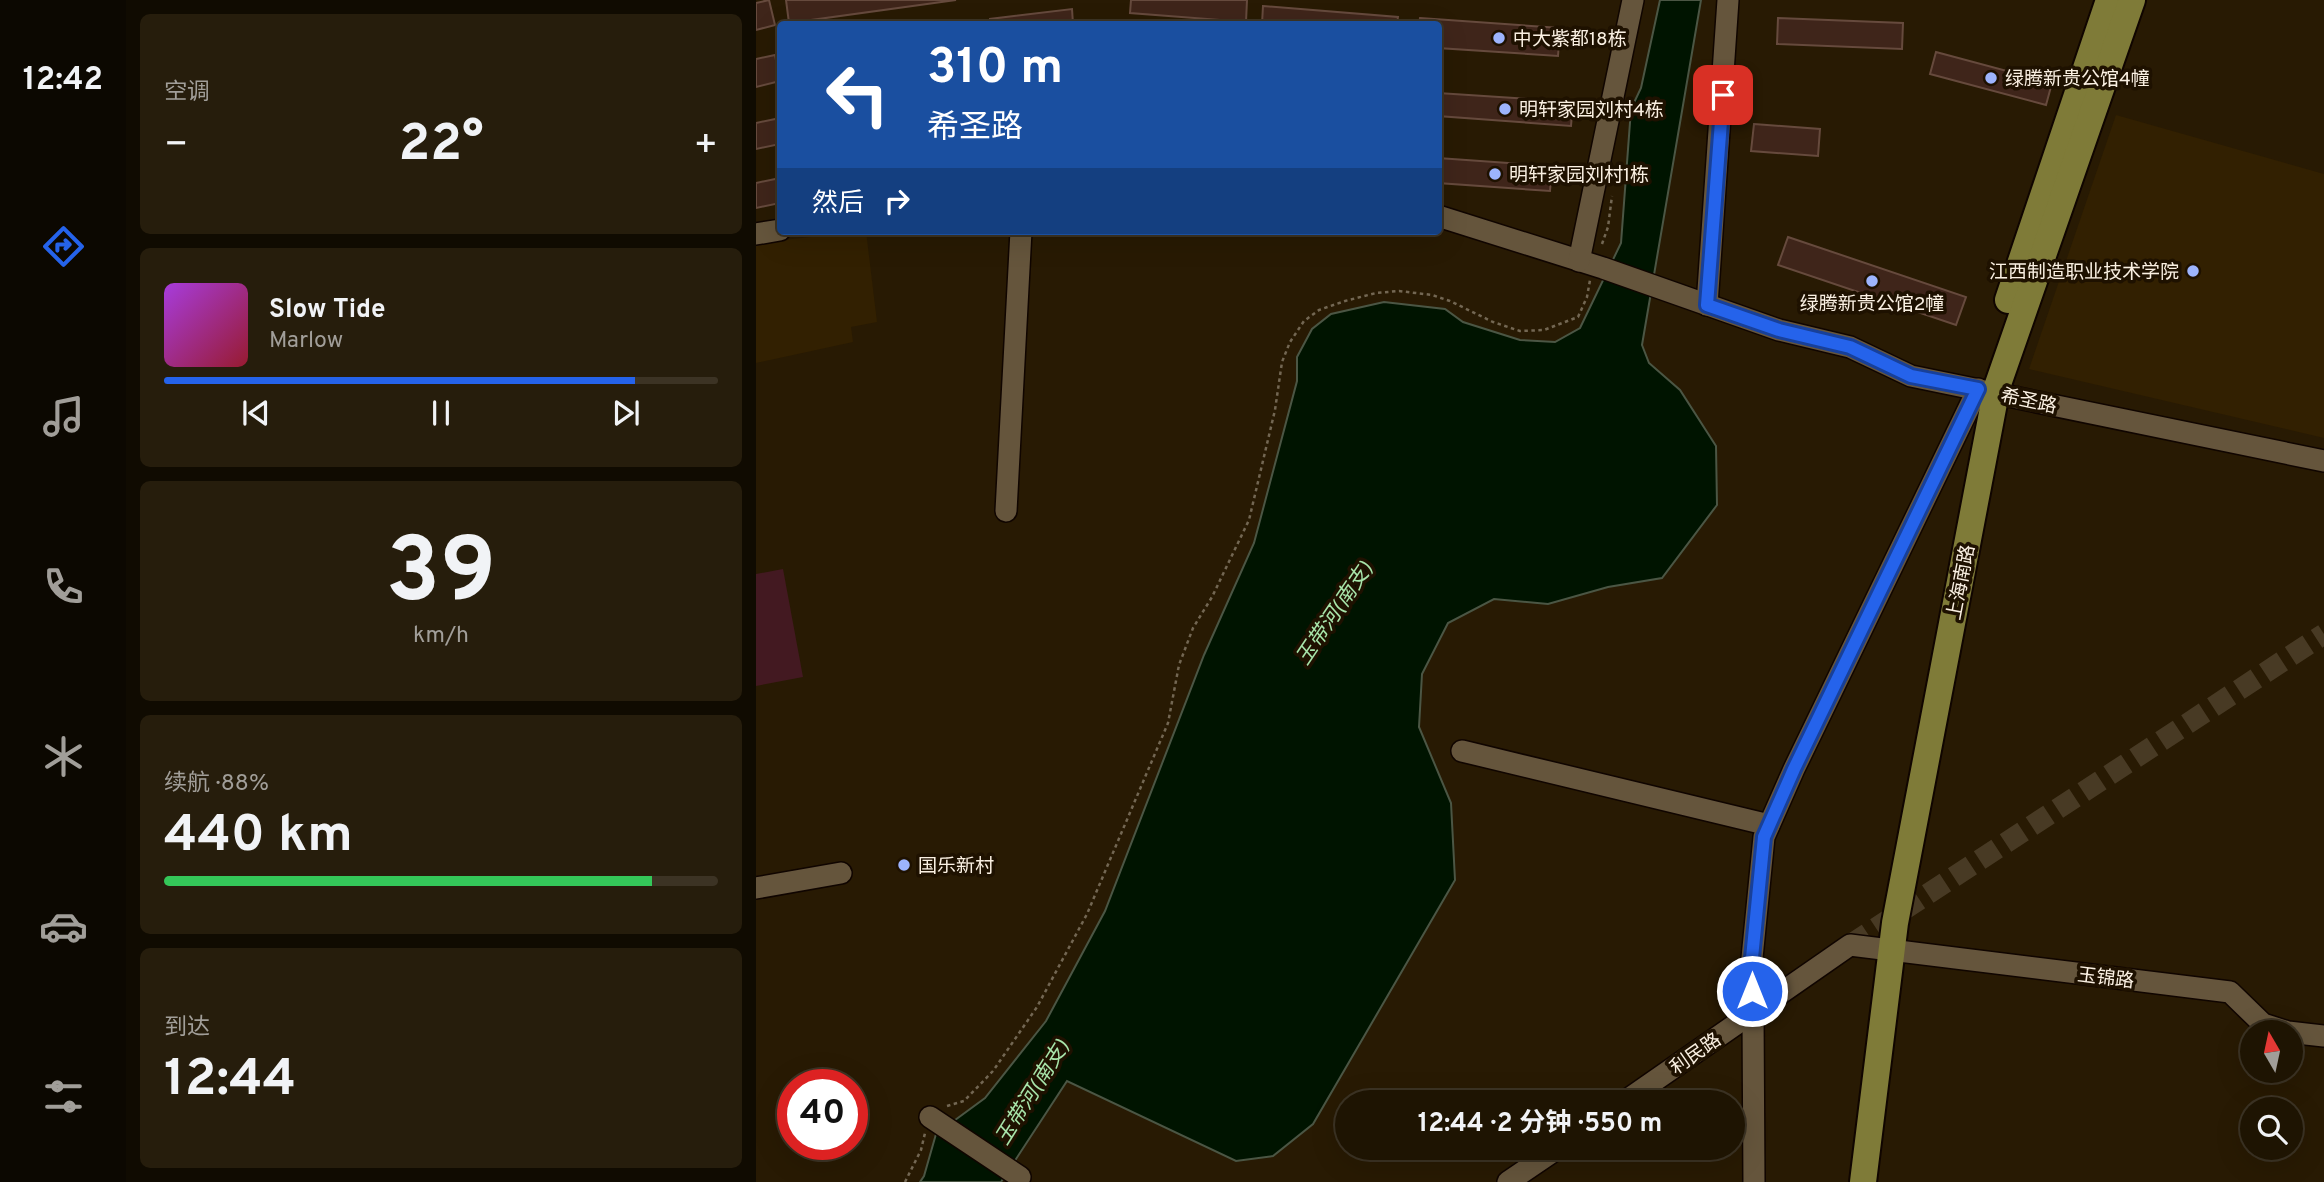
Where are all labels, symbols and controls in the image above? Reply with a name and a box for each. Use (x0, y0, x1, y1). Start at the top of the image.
place label: 中大紫都18栋 (1513, 28, 1627, 52)
marker: 中大紫都18栋 (1491, 30, 1507, 46)
text: 310 m (927, 39, 1063, 101)
icon: left (812, 49, 903, 140)
text: 12:42 (23, 61, 103, 101)
pin (1693, 65, 1753, 125)
place label: 绿腾新贵公馆4幢 (2005, 68, 2150, 92)
marker: 绿腾新贵公馆4幢 (1983, 70, 1999, 86)
icon: arrive (1704, 76, 1742, 114)
text: 空调 (164, 79, 210, 108)
place label: 明轩家园刘村4栋 (1519, 99, 1664, 123)
marker: 明轩家园刘村4栋 (1497, 101, 1513, 117)
text: 希圣路 (927, 109, 1023, 149)
text: 22° (398, 113, 484, 179)
text: − (164, 122, 189, 171)
text: + (693, 122, 718, 171)
place label: 明轩家园刘村1栋 (1509, 164, 1649, 188)
marker: 明轩家园刘村1栋 (1487, 166, 1503, 182)
icon: right (878, 182, 916, 220)
text: 然后 (812, 188, 864, 221)
icon: directions (39, 222, 88, 271)
place label: 江西制造职业技术学院 (1989, 261, 2179, 285)
marker: 江西制造职业技术学院 (2185, 263, 2201, 279)
marker: 绿腾新贵公馆2幢 (1864, 273, 1880, 289)
place label: 绿腾新贵公馆2幢 (1800, 293, 1944, 317)
text: Slow Tide (269, 294, 386, 327)
text: Marlow (269, 327, 343, 356)
street label: 希圣路 (1998, 384, 2059, 420)
icon: music (39, 392, 88, 441)
icon: previous (237, 394, 275, 432)
icon: pause (422, 394, 460, 432)
icon: next (607, 394, 645, 432)
text: 39 (386, 519, 496, 634)
street label: 上海南路 (1943, 543, 1981, 622)
water label: 玉带河(南支) (1291, 557, 1380, 671)
icon: phone (39, 562, 88, 611)
text: km/h (413, 622, 469, 651)
icon: climate (39, 732, 88, 781)
text: 续航 · 88% (164, 770, 269, 799)
text: 440 km (164, 804, 353, 870)
place label: 国乐新村 (918, 855, 994, 879)
marker: 国乐新村 (896, 857, 912, 873)
icon: car (39, 902, 88, 951)
position arrow (1715, 954, 1789, 1028)
street label: 玉锦路 (2076, 964, 2136, 994)
text: 到达 (164, 1014, 210, 1043)
north arrow (2240, 1020, 2303, 1083)
map controls (2240, 1020, 2303, 1160)
street label: 利民路 (1666, 1028, 1726, 1081)
water label: 玉带河(南支) (990, 1035, 1076, 1150)
text: 12:44 (164, 1048, 296, 1114)
speed limit sign: 40 (777, 1069, 868, 1160)
icon: filters (39, 1072, 88, 1121)
button: search (2240, 1097, 2303, 1160)
text: 12:44 · 2 分钟 · 550 m (1418, 1108, 1662, 1141)

